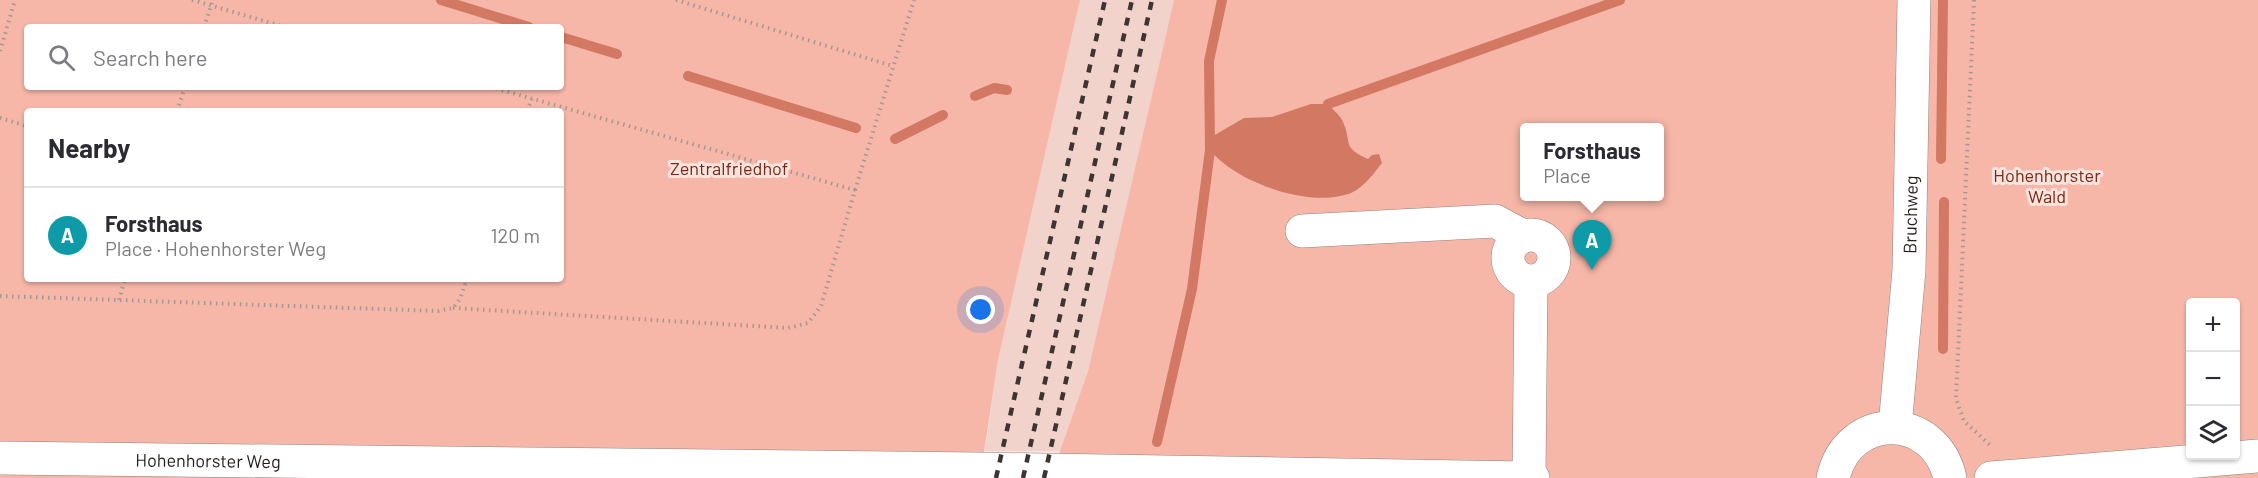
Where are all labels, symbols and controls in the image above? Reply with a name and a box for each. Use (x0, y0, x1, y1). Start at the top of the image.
search box (24, 24, 564, 90)
icon: search (45, 41, 78, 74)
text: Search here (93, 44, 207, 70)
popup (1520, 123, 1664, 201)
text: Nearby (48, 132, 130, 163)
text: Forsthaus (1543, 137, 1641, 163)
park label: Zentralfriedhof (670, 157, 788, 179)
text: Place (1543, 163, 1591, 187)
park label: Hohenhorster Wald (1993, 164, 2101, 207)
street label: Bruchweg (1898, 175, 1922, 254)
text: Forsthaus (105, 210, 203, 236)
pin: A (1572, 220, 1612, 270)
text: A (61, 223, 74, 247)
text: 120 m (490, 223, 540, 247)
text: Place · Hohenhorster Weg (105, 236, 326, 260)
your location (966, 295, 995, 324)
map controls (2186, 298, 2240, 460)
button: + (2186, 298, 2240, 352)
button: − (2186, 352, 2240, 406)
button: layers (2186, 406, 2240, 460)
street label: Hohenhorster Weg (135, 449, 281, 472)

